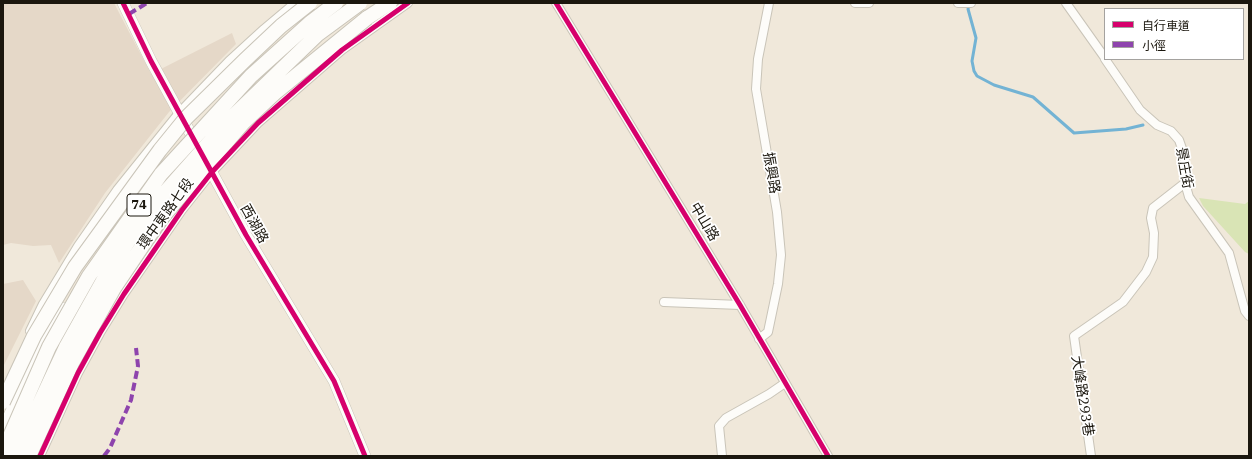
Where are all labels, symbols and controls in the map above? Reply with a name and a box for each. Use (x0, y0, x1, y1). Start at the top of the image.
legend (1104, 8, 1244, 60)
text: 自行車道 (1142, 18, 1190, 33)
text: 小徑 (1142, 38, 1166, 53)
street label: 景庄街 (1172, 146, 1196, 190)
street label: 振興路 (759, 151, 783, 195)
street label: 環中東路七段 (135, 175, 197, 253)
road number: 74 (127, 194, 151, 216)
street label: 中山路 (686, 200, 722, 244)
street label: 西湖路 (236, 202, 272, 246)
street label: 大峰路293巷 (1067, 355, 1097, 437)

